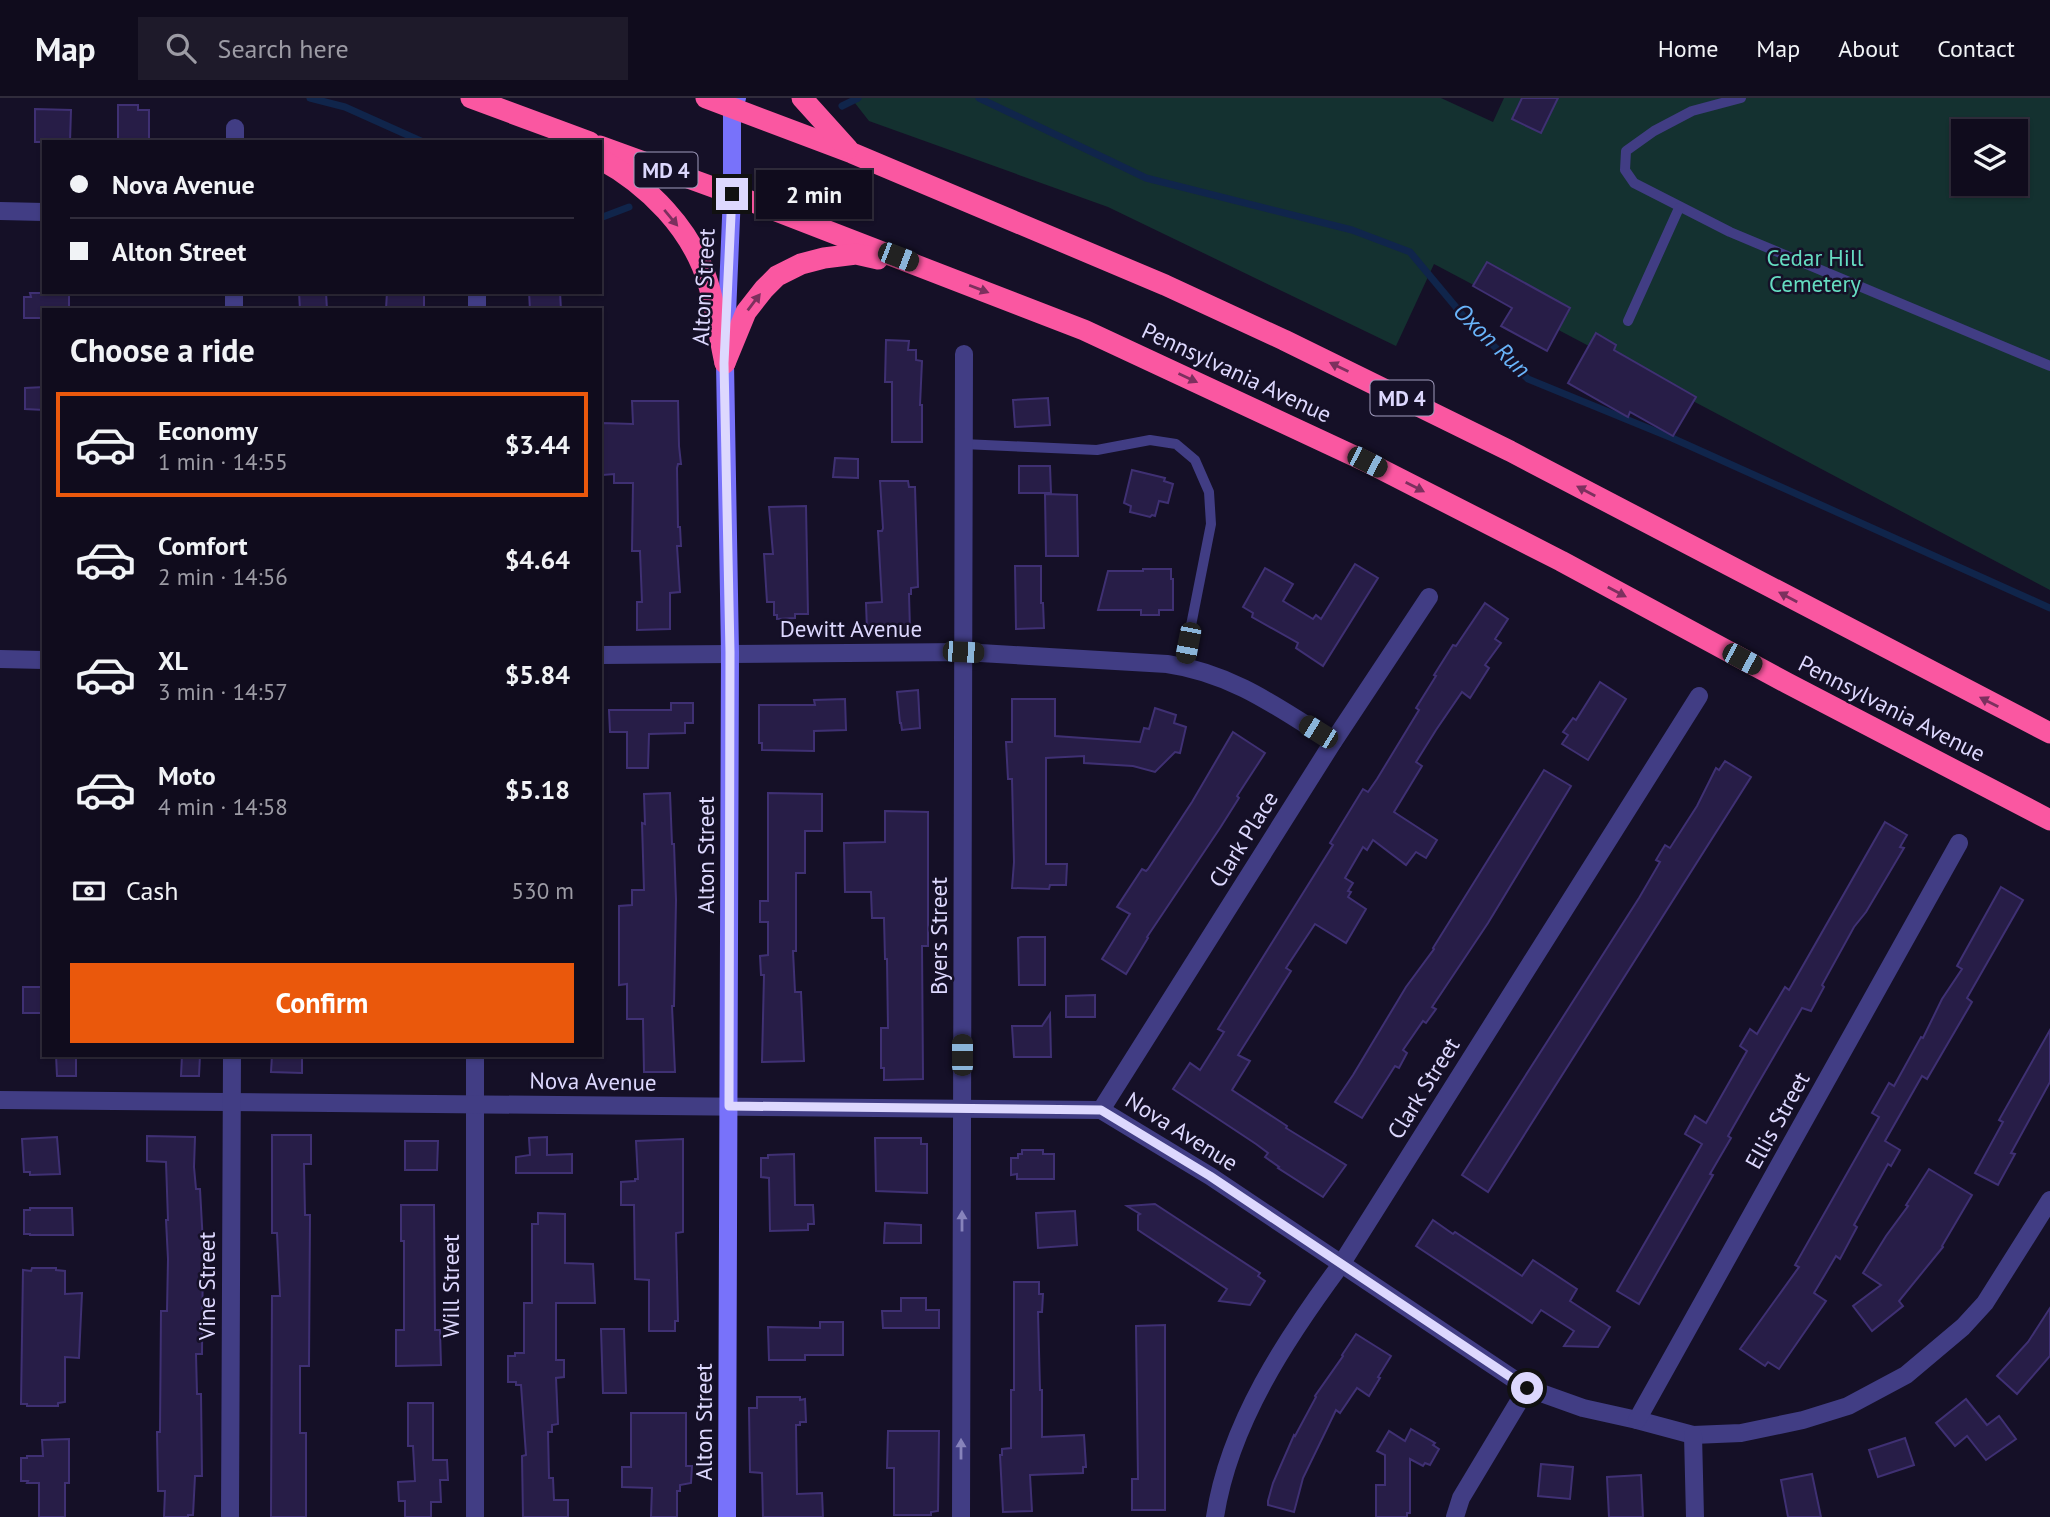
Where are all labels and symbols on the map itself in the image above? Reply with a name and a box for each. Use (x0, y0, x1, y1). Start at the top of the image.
road number: MD 4 (634, 153, 698, 188)
callout: 2 min (756, 170, 872, 218)
route end (716, 178, 748, 210)
one-way arrow (663, 209, 678, 226)
street label: Alton Street (685, 227, 721, 346)
car (875, 240, 922, 274)
park label: Cedar Hill Cemetery (1767, 243, 1864, 298)
one-way arrow (968, 283, 989, 294)
one-way arrow (747, 293, 762, 311)
water label: Oxon Run (1447, 296, 1537, 384)
street label: Pennsylvania Avenue (1138, 315, 1336, 429)
one-way arrow (1329, 361, 1349, 373)
one-way arrow (1178, 373, 1198, 384)
road number: MD 4 (1370, 380, 1434, 416)
car (1344, 443, 1391, 481)
one-way arrow (1405, 481, 1425, 492)
one-way arrow (1576, 485, 1596, 497)
one-way arrow (1607, 586, 1627, 597)
one-way arrow (1778, 591, 1798, 602)
street label: Dewitt Avenue (780, 614, 922, 643)
car (1174, 620, 1203, 666)
car (942, 640, 985, 664)
car (1719, 640, 1766, 678)
street label: Pennsylvania Avenue (1794, 648, 1990, 768)
one-way arrow (1980, 696, 1999, 708)
car (1295, 712, 1342, 752)
street label: Clark Place (1202, 785, 1284, 893)
street label: Alton Street (691, 796, 720, 914)
street label: Byers Street (924, 877, 953, 995)
street label: Clark Street (1380, 1032, 1466, 1144)
car (952, 1034, 973, 1076)
street label: Nova Avenue (529, 1065, 657, 1097)
street label: Ellis Street (1739, 1066, 1816, 1174)
street label: Nova Avenue (1120, 1085, 1244, 1177)
one-way arrow (956, 1210, 968, 1232)
street label: Vine Street (192, 1232, 221, 1341)
street label: Will Street (436, 1234, 465, 1338)
street label: Alton Street (689, 1363, 718, 1481)
route start (1511, 1372, 1543, 1404)
one-way arrow (955, 1438, 967, 1460)

